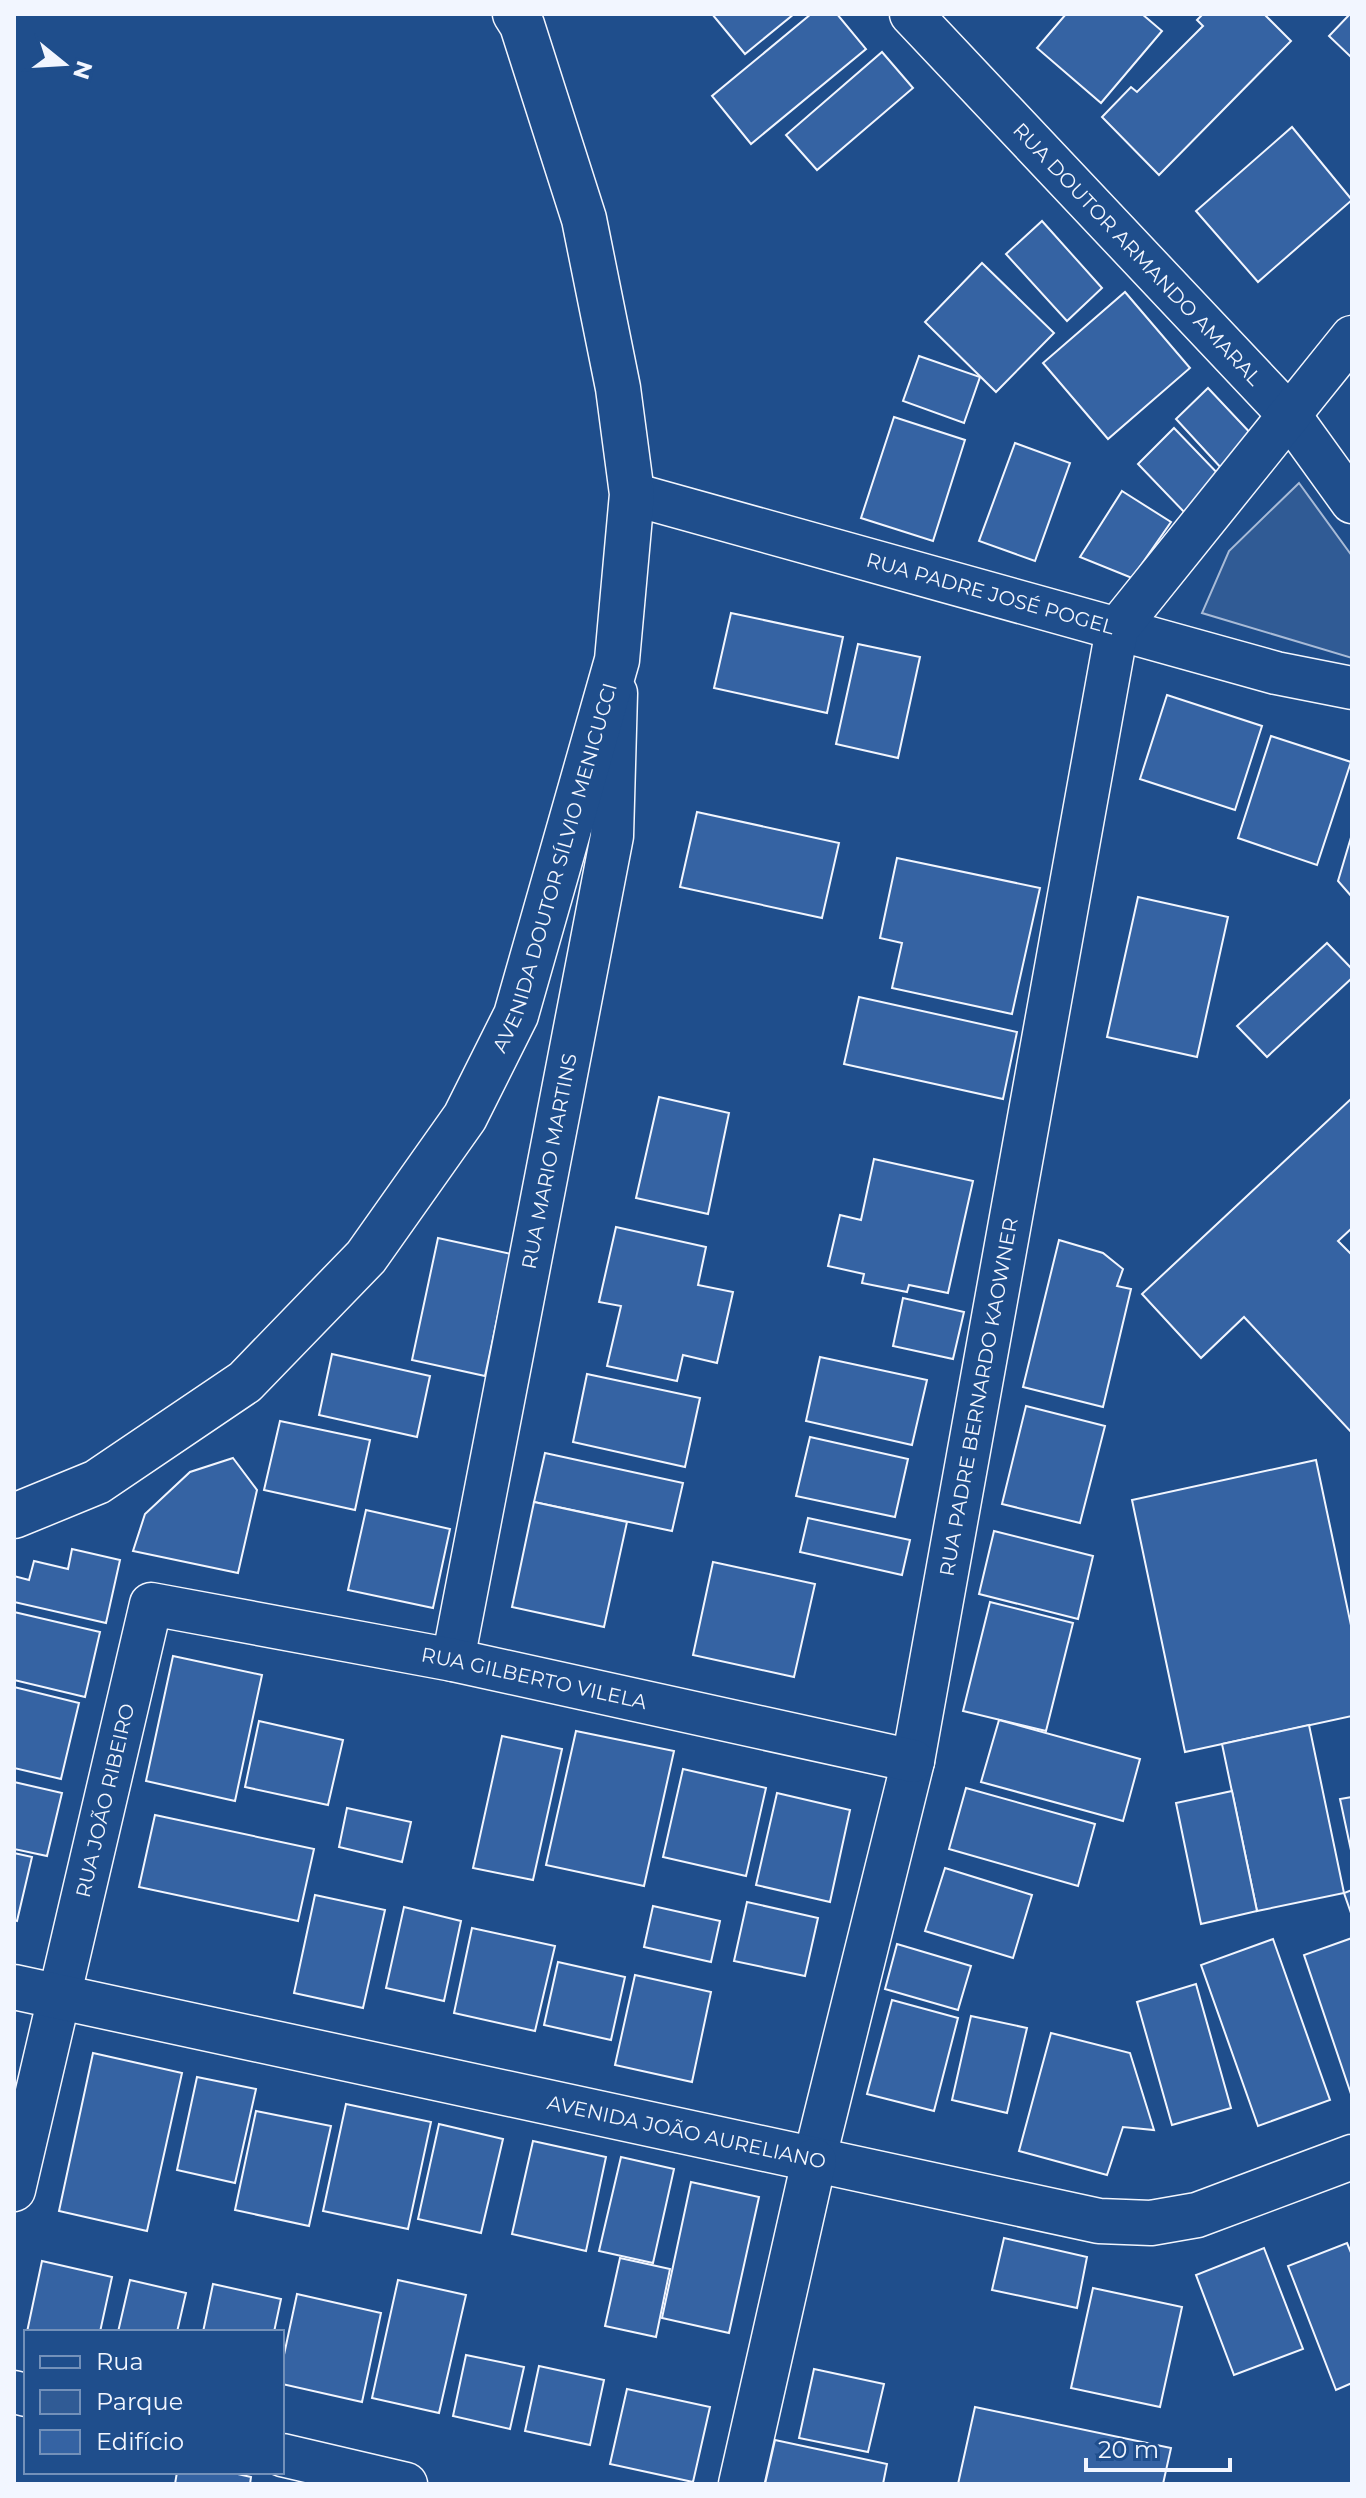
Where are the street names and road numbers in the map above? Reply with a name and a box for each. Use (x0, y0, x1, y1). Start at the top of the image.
street label: RUA DOUTOR ARMANDO AMARAL (1008, 118, 1267, 390)
street label: RUA PADRE JOSÉ POGEL (864, 548, 1117, 640)
street label: AVENIDA DOUTOR SÍLVIO MENICUCCI (487, 680, 622, 1056)
street label: RUA MARIO MARTINS (517, 1051, 582, 1271)
street label: RUA PADRE BERNARDO KAOWNER (935, 1216, 1023, 1578)
street label: RUA GILBERTO VILELA (419, 1642, 650, 1714)
street label: RUA JOÃO RIBEIRO (71, 1701, 139, 1900)
street label: AVENIDA JOÃO AURELIANO (545, 2090, 828, 2174)

